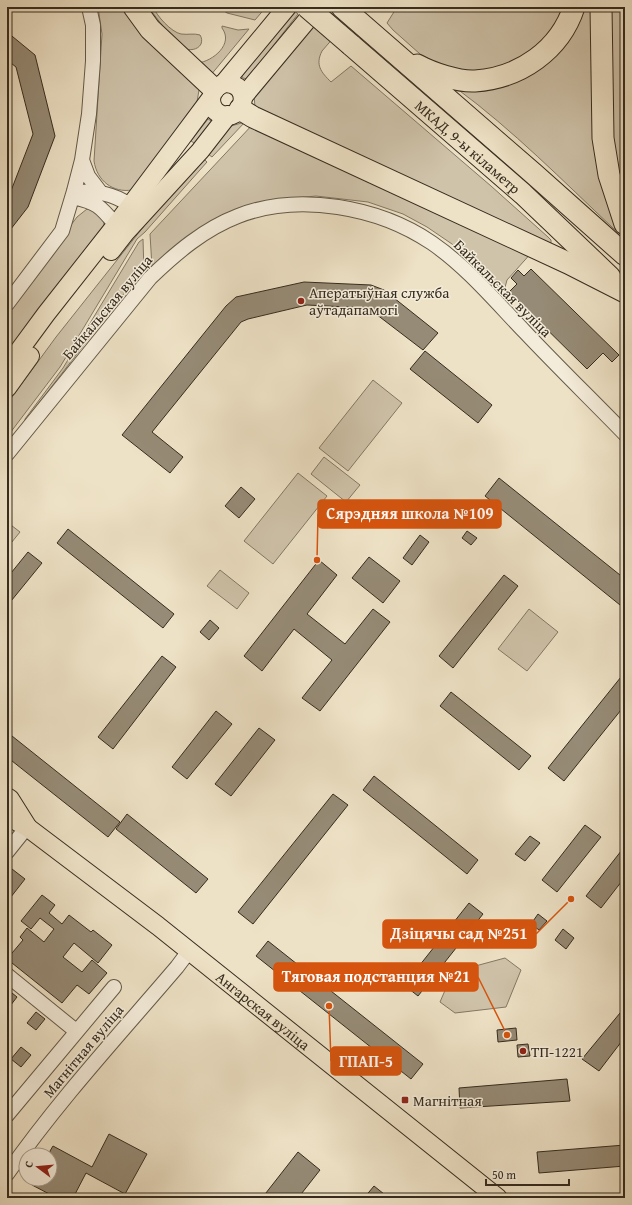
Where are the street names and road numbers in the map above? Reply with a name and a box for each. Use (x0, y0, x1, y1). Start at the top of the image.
street label: МКАД, 9-ы кіламетр (411, 95, 525, 198)
street label: Байкальская вуліца (449, 234, 557, 342)
street label: Байкальская вуліца (57, 250, 158, 364)
street label: Ангарская вуліца (212, 966, 316, 1055)
street label: Магнітная вуліца (38, 999, 129, 1102)

